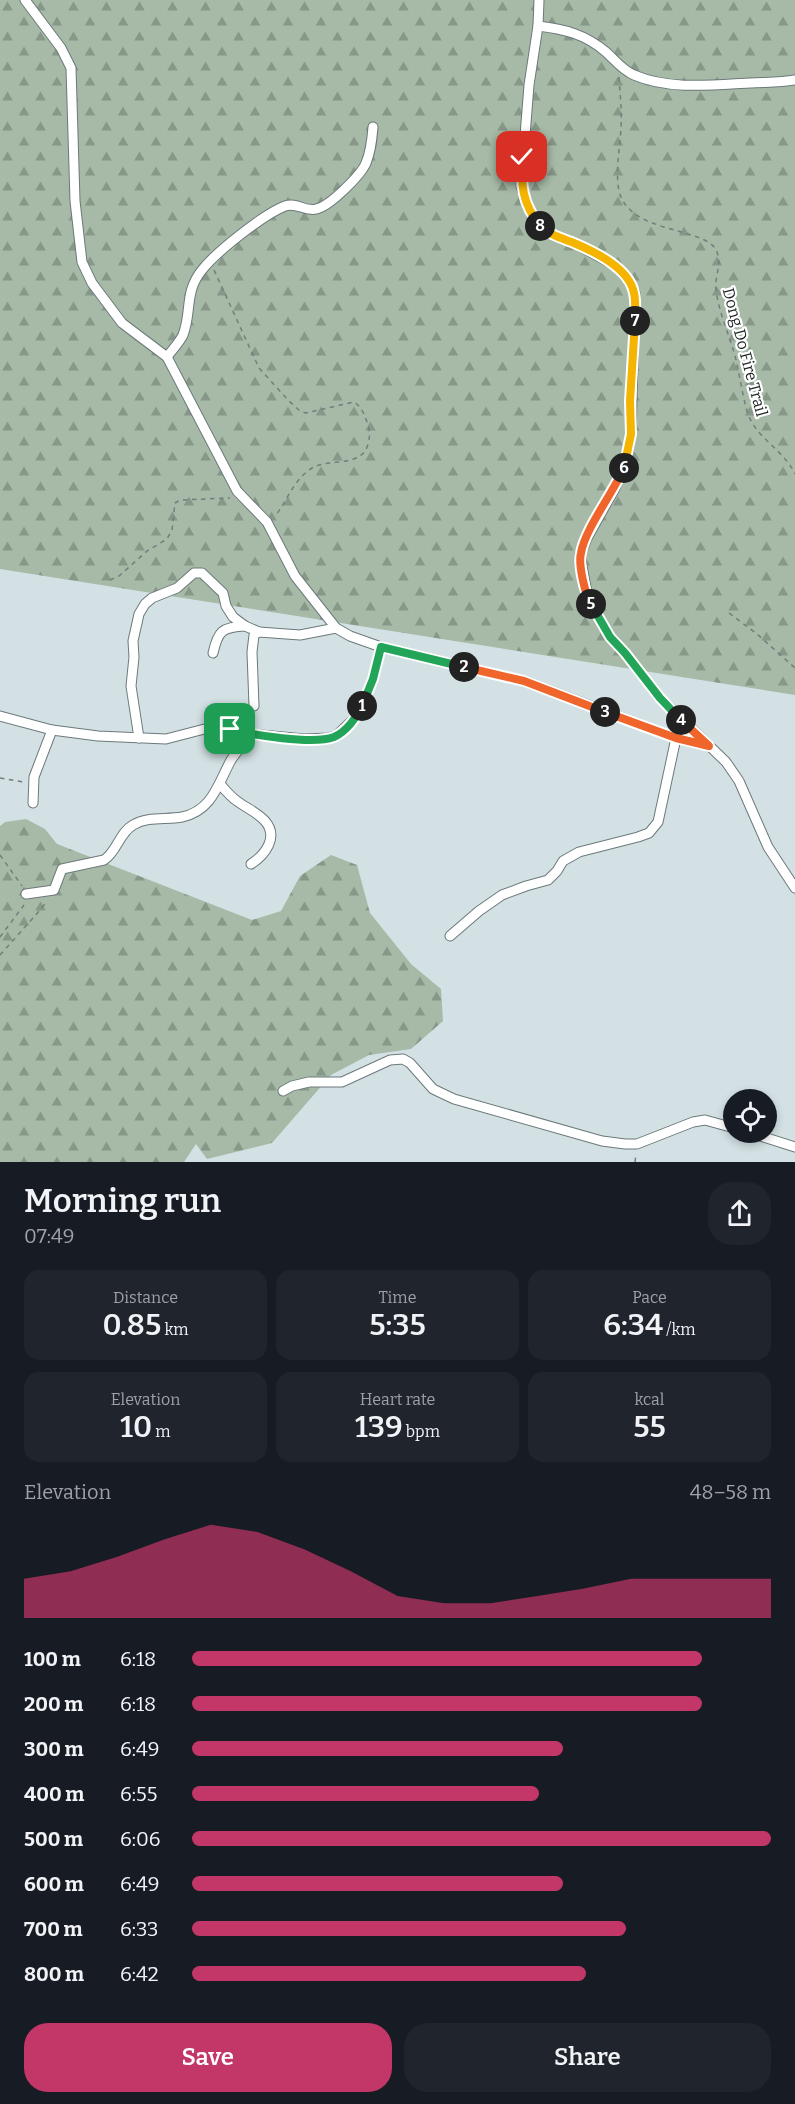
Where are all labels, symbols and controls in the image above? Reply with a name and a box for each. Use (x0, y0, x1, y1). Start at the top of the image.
pin (496, 131, 547, 182)
icon: check (505, 140, 538, 173)
pin: 8 (525, 211, 555, 241)
text: 8 (535, 216, 545, 235)
street label: Dong Do Fire Trail (719, 286, 771, 419)
pin: 7 (620, 306, 650, 336)
text: 7 (631, 311, 639, 330)
pin: 6 (609, 453, 639, 483)
text: 6 (619, 458, 629, 477)
pin: 5 (576, 589, 606, 619)
text: 5 (587, 594, 595, 613)
pin: 2 (449, 652, 479, 682)
text: 2 (459, 657, 469, 676)
pin: 1 (347, 691, 377, 721)
text: 1 (359, 696, 365, 715)
pin: 3 (590, 697, 620, 727)
text: 3 (600, 702, 610, 721)
pin (204, 703, 255, 754)
pin: 4 (666, 705, 696, 735)
text: 4 (676, 710, 686, 729)
icon: arrive (213, 712, 246, 745)
map controls (723, 1089, 777, 1143)
button: locate (723, 1089, 777, 1143)
text: Morning run (24, 1181, 221, 1221)
button: share (708, 1182, 771, 1245)
text: 07:49 (24, 1224, 74, 1248)
text: Distance (113, 1288, 178, 1307)
text: Time (379, 1288, 416, 1307)
text: Pace (632, 1288, 667, 1307)
text: 0.85 (102, 1307, 161, 1343)
text: 5:35 (369, 1307, 426, 1343)
text: 6:34 (603, 1307, 663, 1343)
text: km (161, 1320, 189, 1339)
text: /km (663, 1320, 696, 1339)
text: Elevation (111, 1390, 180, 1409)
text: Heart rate (360, 1390, 435, 1409)
text: kcal (635, 1390, 664, 1409)
text: 10 (120, 1409, 152, 1445)
text: 139 (355, 1409, 403, 1445)
text: 55 (633, 1409, 666, 1445)
text: m (152, 1422, 171, 1441)
text: bpm (403, 1422, 440, 1441)
text: Elevation (24, 1480, 111, 1504)
text: 48–58 m (690, 1480, 771, 1504)
text: 100 m (24, 1647, 81, 1671)
text: 6:18 (120, 1647, 156, 1671)
text: 200 m (24, 1692, 83, 1716)
text: 6:18 (120, 1692, 156, 1716)
text: 300 m (24, 1737, 84, 1761)
text: 6:49 (120, 1737, 159, 1761)
text: 400 m (24, 1782, 84, 1806)
text: 6:55 (120, 1782, 157, 1806)
text: 500 m (24, 1827, 83, 1851)
text: 6:06 (120, 1827, 161, 1851)
text: 600 m (24, 1872, 84, 1896)
text: 6:49 (120, 1872, 159, 1896)
text: 700 m (24, 1917, 83, 1941)
text: 6:33 (120, 1917, 158, 1941)
text: 800 m (24, 1962, 84, 1986)
text: 6:42 (120, 1962, 159, 1986)
button: Save (24, 2023, 392, 2092)
button: Share (404, 2023, 771, 2092)

